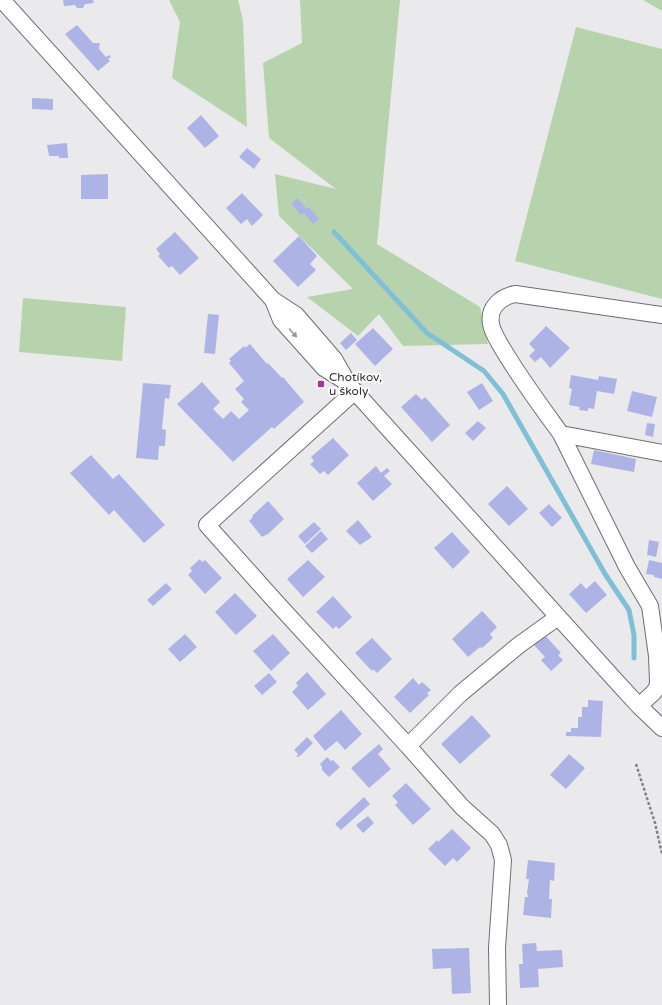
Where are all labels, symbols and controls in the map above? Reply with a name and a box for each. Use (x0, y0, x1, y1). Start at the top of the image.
one-way arrow (288, 328, 297, 337)
place label: Chotíkov, u školy (329, 370, 382, 398)
marker: Chotíkov, u školy (316, 379, 326, 389)

